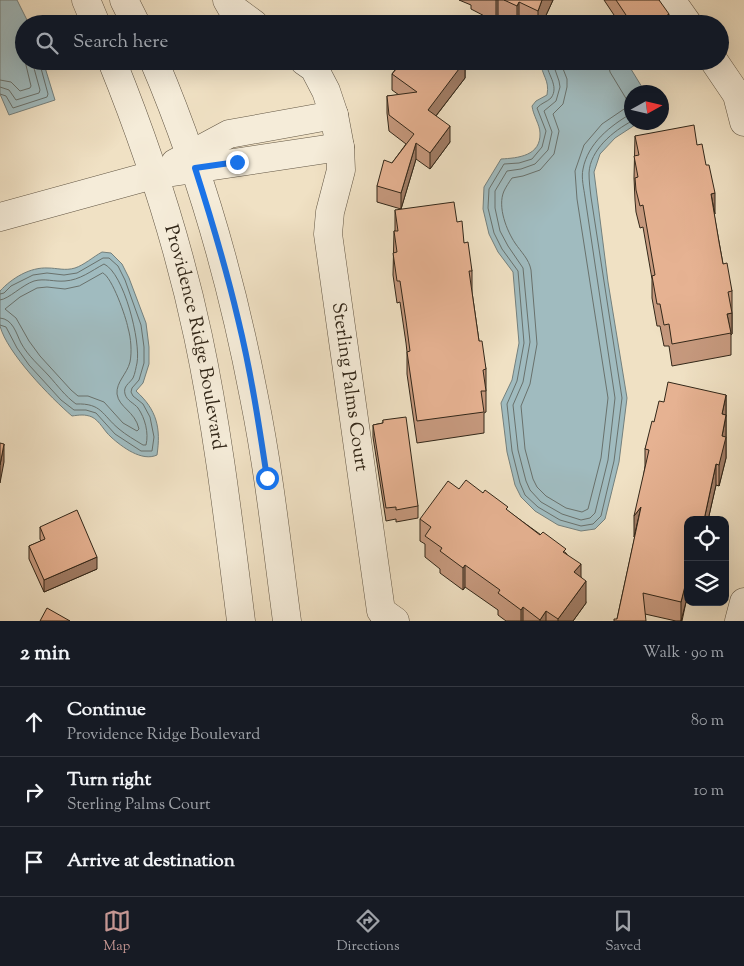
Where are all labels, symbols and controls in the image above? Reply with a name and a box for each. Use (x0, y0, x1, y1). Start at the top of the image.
search box (15, 15, 729, 70)
icon: search (33, 29, 61, 57)
text: Search here (73, 29, 168, 56)
north arrow (624, 85, 669, 130)
route end (226, 151, 249, 174)
street label: Providence Ridge Boulevard (157, 221, 232, 452)
street label: Sterling Palms Court (324, 301, 375, 474)
route start (256, 467, 279, 490)
map controls (684, 516, 729, 606)
button: locate (684, 516, 729, 561)
button: layers (684, 561, 729, 606)
text: 2 min (20, 639, 70, 669)
text: Walk · 90 m (643, 642, 724, 665)
text: Continue (67, 697, 146, 724)
icon: ahead (20, 708, 48, 736)
text: 80 m (691, 710, 724, 733)
text: Providence Ridge Boulevard (67, 724, 260, 747)
text: Turn right (67, 767, 151, 794)
icon: right (20, 778, 48, 806)
text: 10 m (694, 780, 724, 803)
text: Sterling Palms Court (67, 794, 210, 817)
icon: arrive (20, 848, 48, 876)
text: Arrive at destination (67, 848, 235, 875)
tab: Map (103, 907, 131, 957)
tab: Directions (336, 907, 400, 957)
tab: Saved (605, 907, 641, 957)

